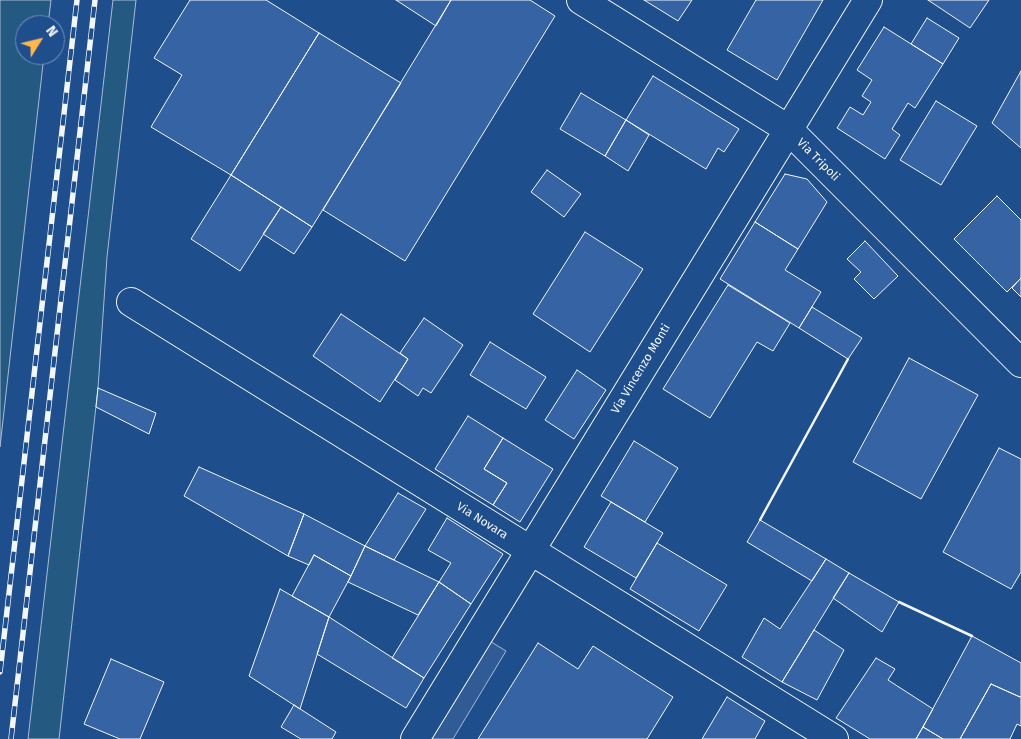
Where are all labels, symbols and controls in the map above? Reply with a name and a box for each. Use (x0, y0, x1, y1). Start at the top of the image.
north arrow (15, 15, 65, 65)
text: N (42, 23, 61, 40)
street label: Via Tripoli (794, 136, 842, 184)
street label: Via Vincenzo Monti (608, 321, 674, 417)
street label: Via Novara (454, 500, 510, 542)

